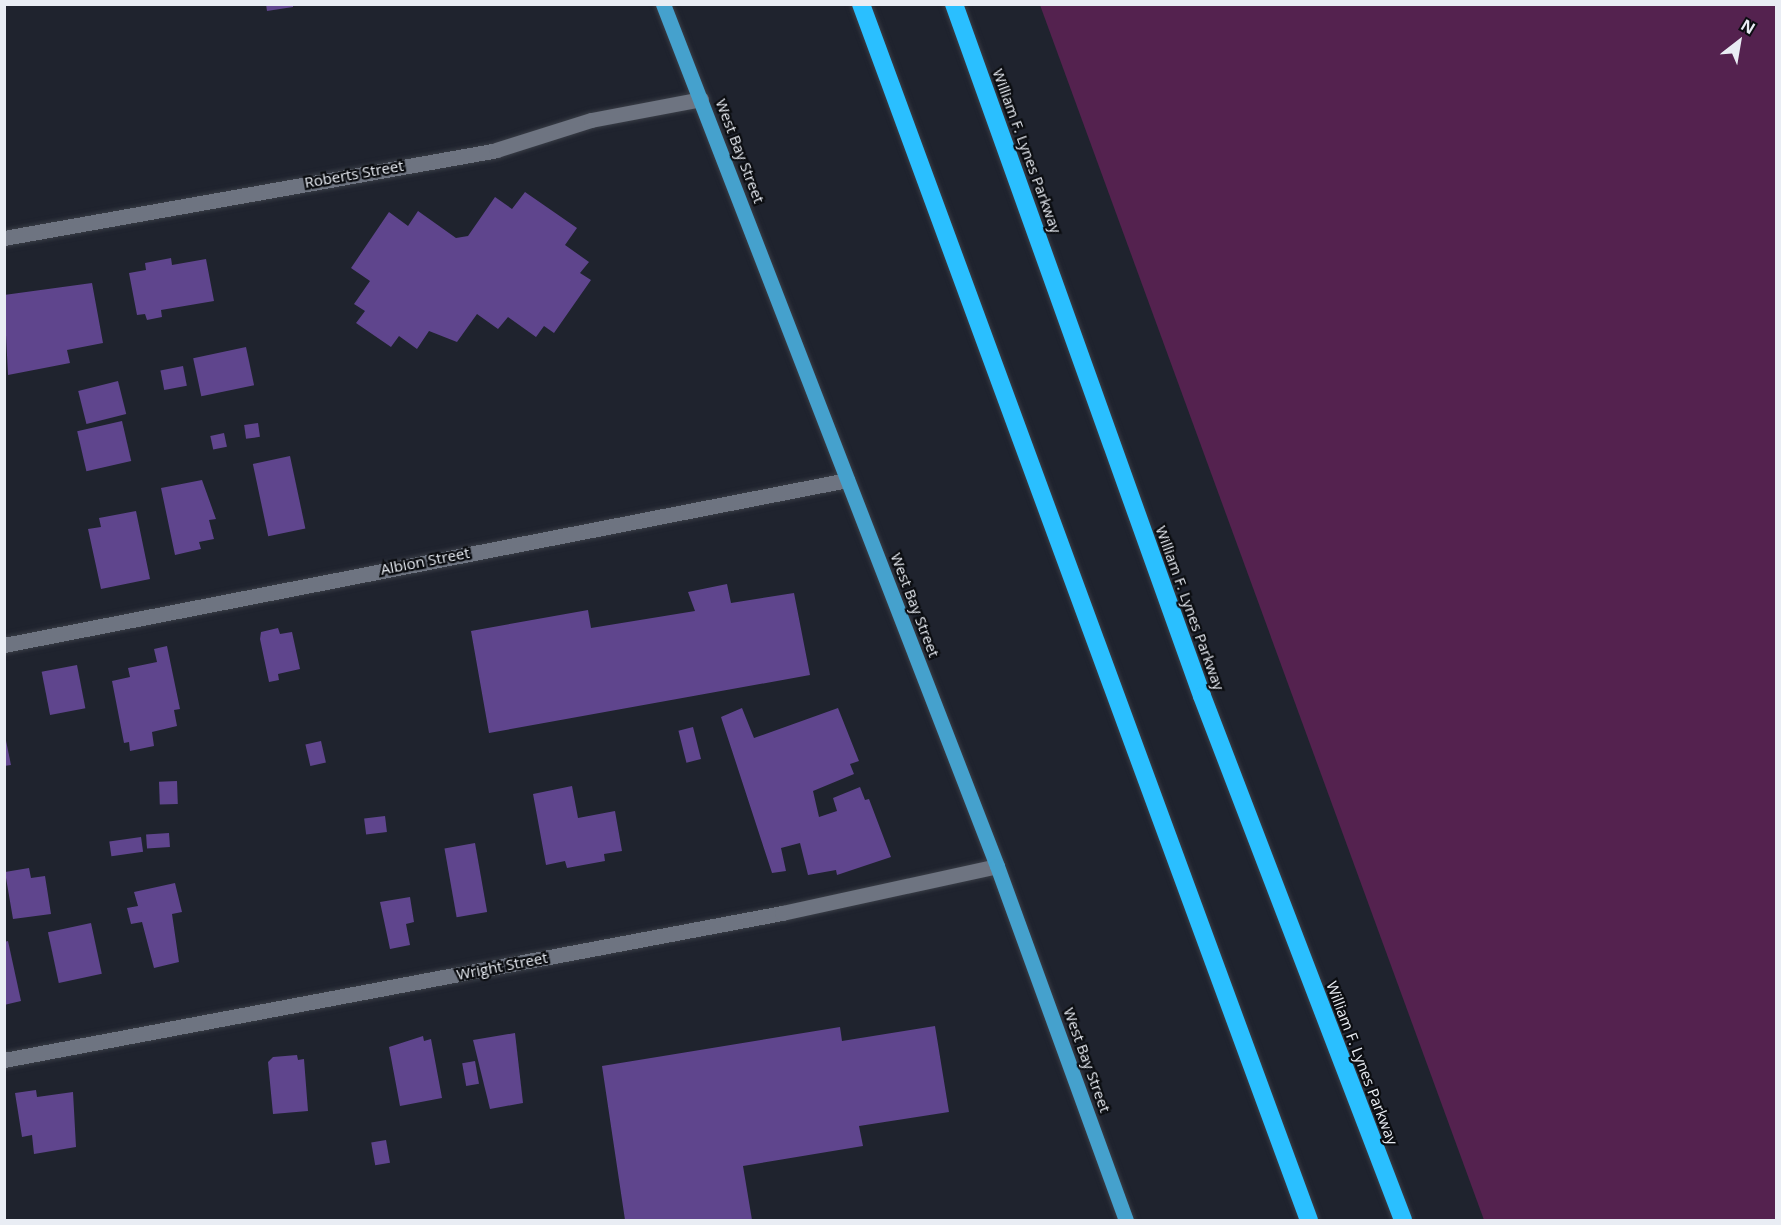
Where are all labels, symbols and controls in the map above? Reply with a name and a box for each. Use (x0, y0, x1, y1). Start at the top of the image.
north arrow (1709, 12, 1769, 72)
text: N (1737, 14, 1760, 39)
street label: William F. Lynes Parkway (989, 66, 1065, 236)
street label: West Bay Street (712, 96, 768, 206)
street label: Roberts Street (303, 156, 405, 192)
street label: William F. Lynes Parkway (1152, 523, 1228, 693)
street label: Albion Street (379, 544, 471, 578)
street label: West Bay Street (887, 550, 943, 660)
street label: Wright Street (455, 948, 549, 984)
street label: William F. Lynes Parkway (1323, 979, 1401, 1147)
street label: West Bay Street (1060, 1005, 1114, 1115)

